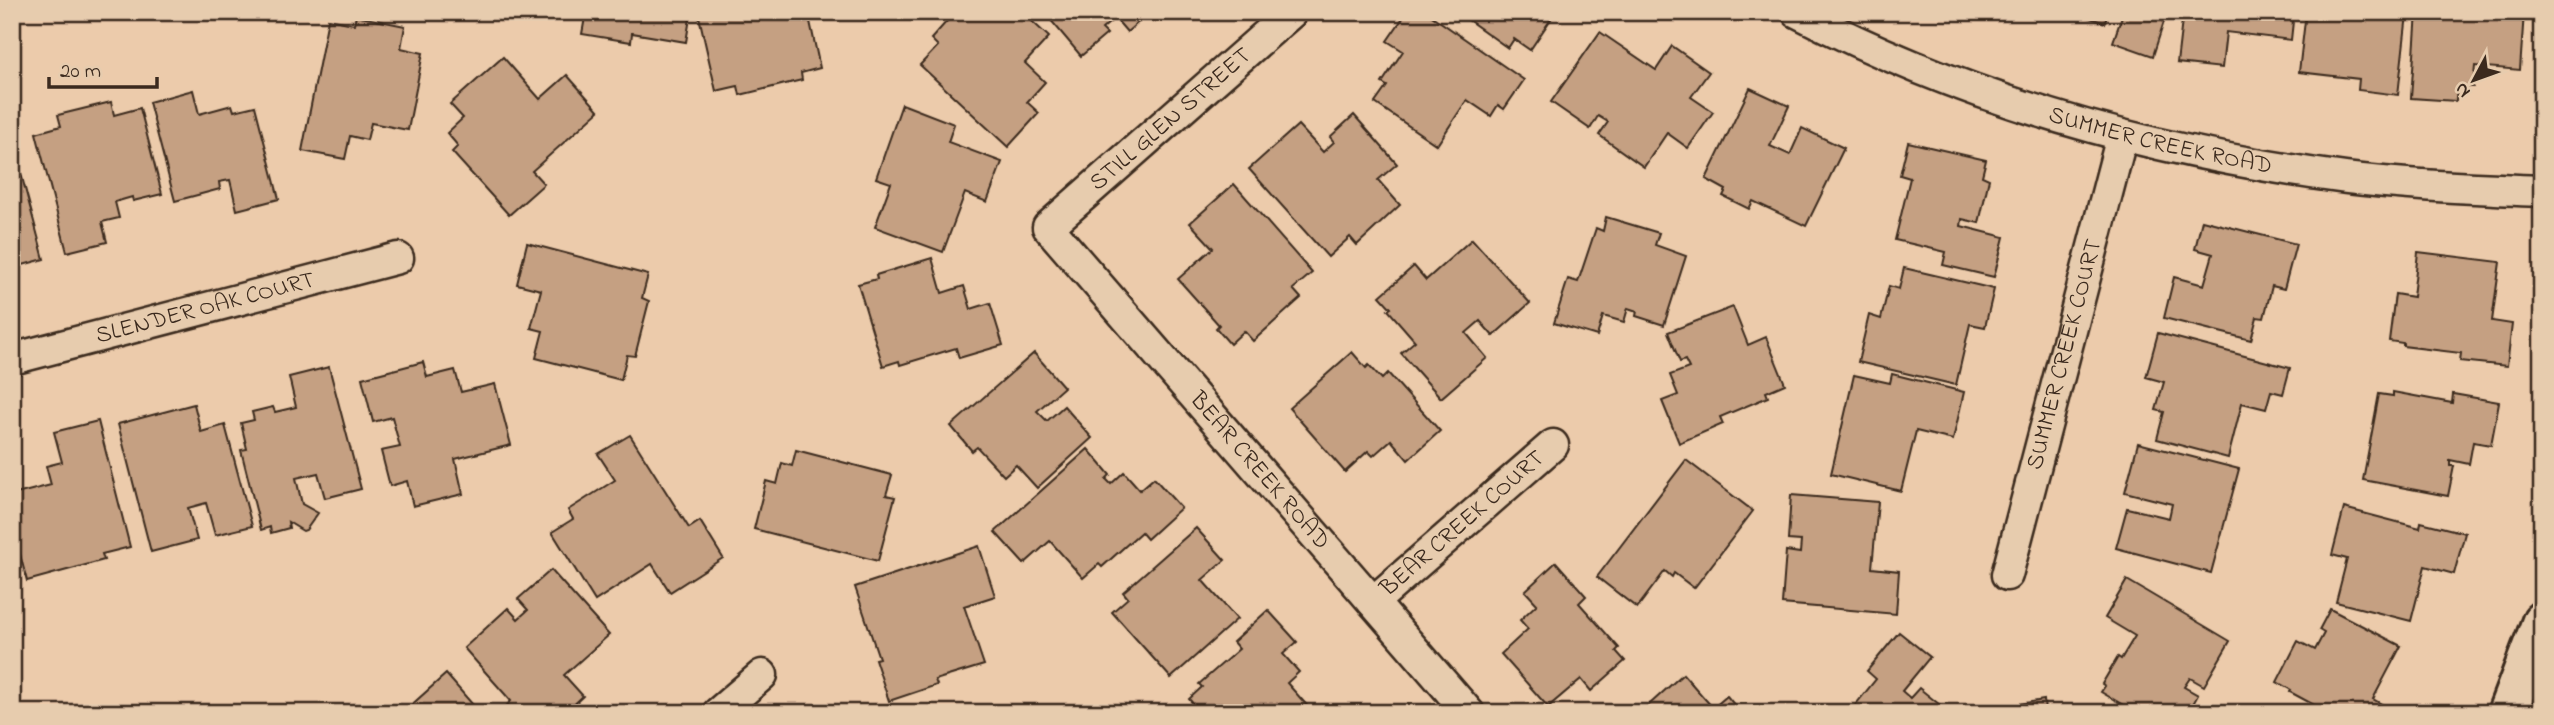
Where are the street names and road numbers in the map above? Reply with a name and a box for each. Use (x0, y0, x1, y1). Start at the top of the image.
street label: STILL GLEN STREET (1082, 40, 1260, 200)
street label: SUMMER CREEK ROAD (2044, 98, 2275, 184)
street label: SUMMER CREEK COURT (2018, 235, 2112, 474)
street label: SLENDER OAK COURT (92, 263, 319, 354)
street label: BEAR CREEK ROAD (1180, 383, 1338, 558)
street label: BEAR CREEK COURT (1372, 442, 1553, 606)

